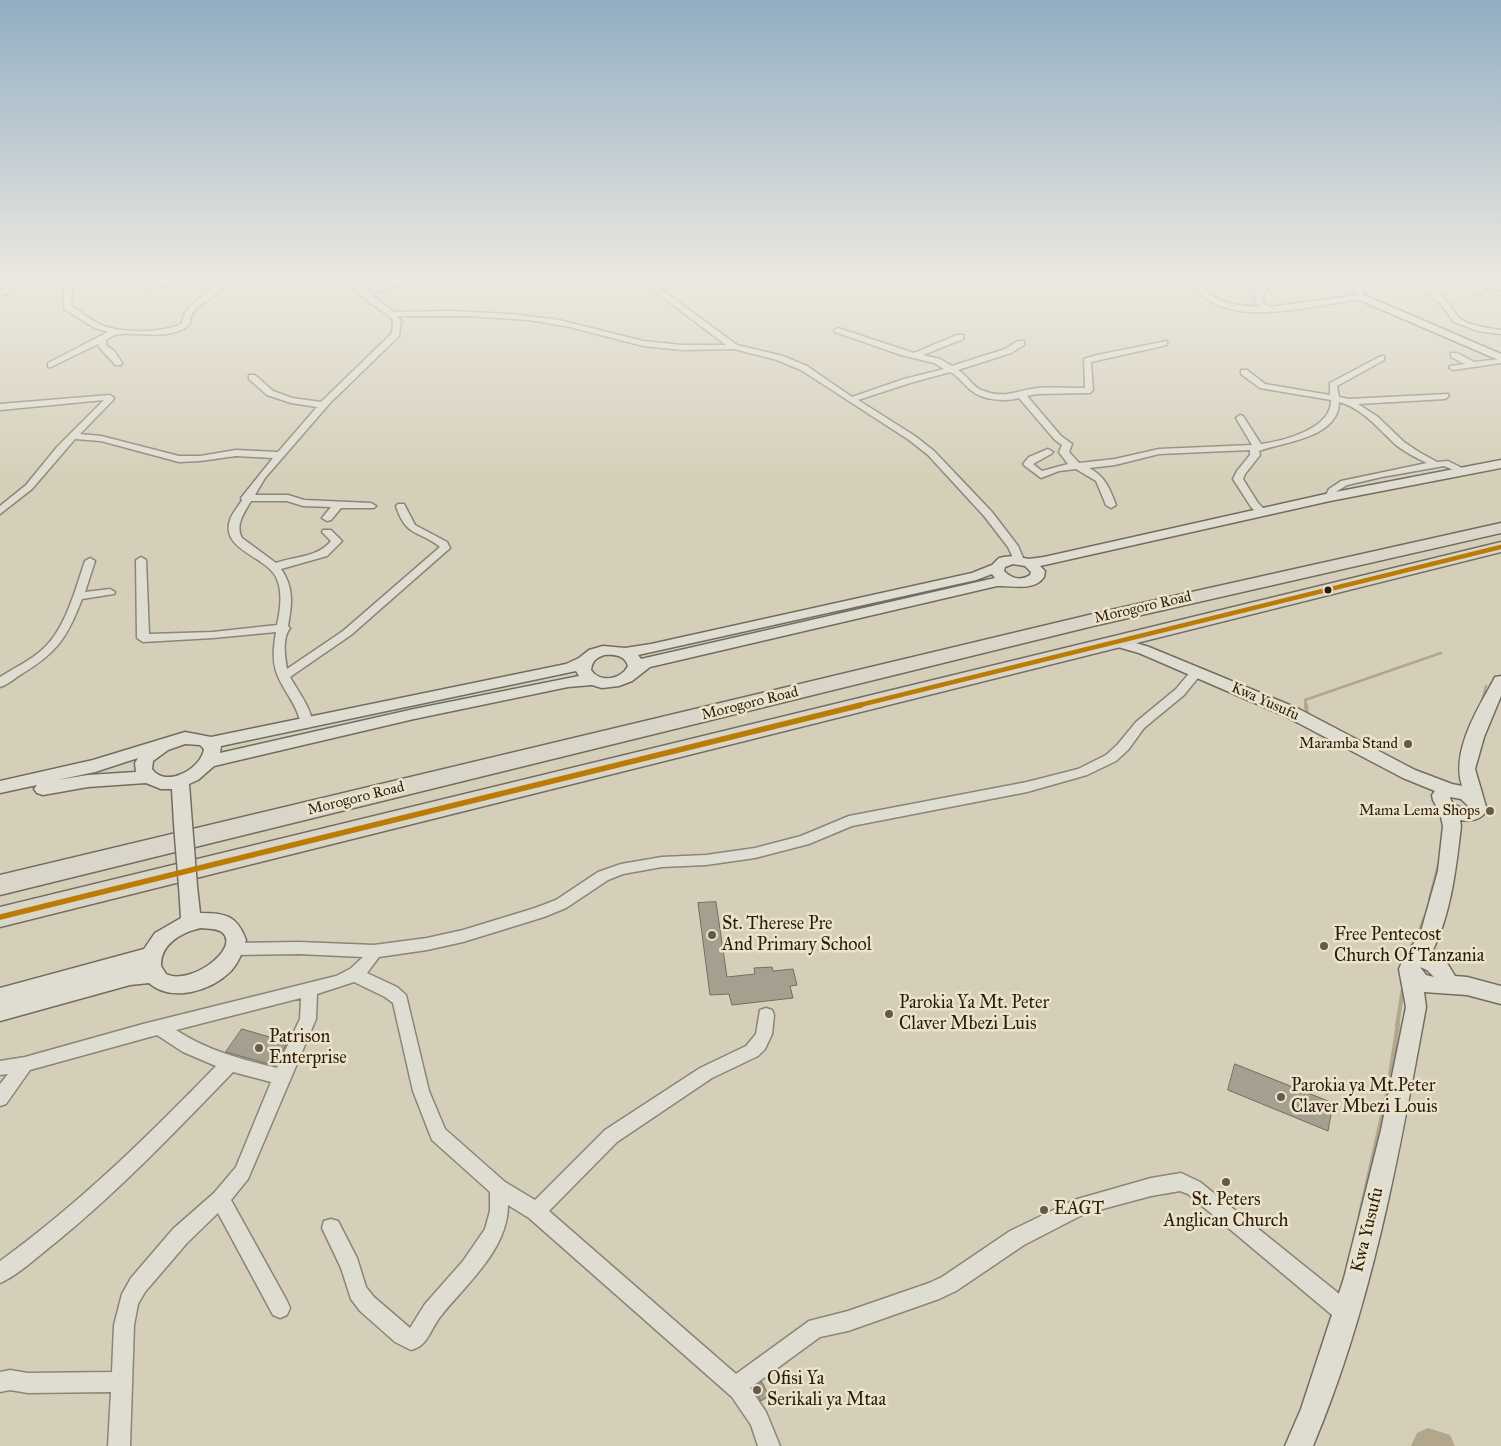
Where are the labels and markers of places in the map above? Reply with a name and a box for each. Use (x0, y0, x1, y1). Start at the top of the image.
unlabelled marker (1323, 585, 1333, 595)
place label: Maramba Stand (1299, 735, 1398, 753)
marker: Maramba Stand (1402, 738, 1414, 750)
place label: Mama Lema Shops (1359, 802, 1480, 820)
marker: Mama Lema Shops (1484, 805, 1496, 817)
place label: St. Therese Pre And Primary School (722, 914, 872, 956)
place label: Free Pentecost Church Of Tanzania (1334, 925, 1484, 968)
marker: St. Therese Pre And Primary School (706, 929, 718, 941)
marker: Free Pentecost Church Of Tanzania (1318, 940, 1330, 952)
place label: Parokia Ya Mt. Peter Claver Mbezi Luis (899, 993, 1049, 1036)
marker: Parokia Ya Mt. Peter Claver Mbezi Luis (883, 1008, 895, 1020)
place label: Patrison Enterprise (269, 1027, 347, 1070)
marker: Patrison Enterprise (253, 1042, 265, 1054)
place label: Parokia ya Mt.Peter Claver Mbezi Louis (1291, 1076, 1438, 1118)
marker: Parokia ya Mt.Peter Claver Mbezi Louis (1275, 1091, 1287, 1103)
marker: St. Peters Anglican Church (1220, 1176, 1232, 1188)
place label: St. Peters Anglican Church (1164, 1190, 1288, 1232)
place label: EAGT (1054, 1199, 1104, 1221)
marker: EAGT (1038, 1204, 1050, 1216)
place label: Ofisi Ya Serikali ya Mtaa (767, 1369, 886, 1412)
marker: Ofisi Ya Serikali ya Mtaa (751, 1384, 763, 1396)

